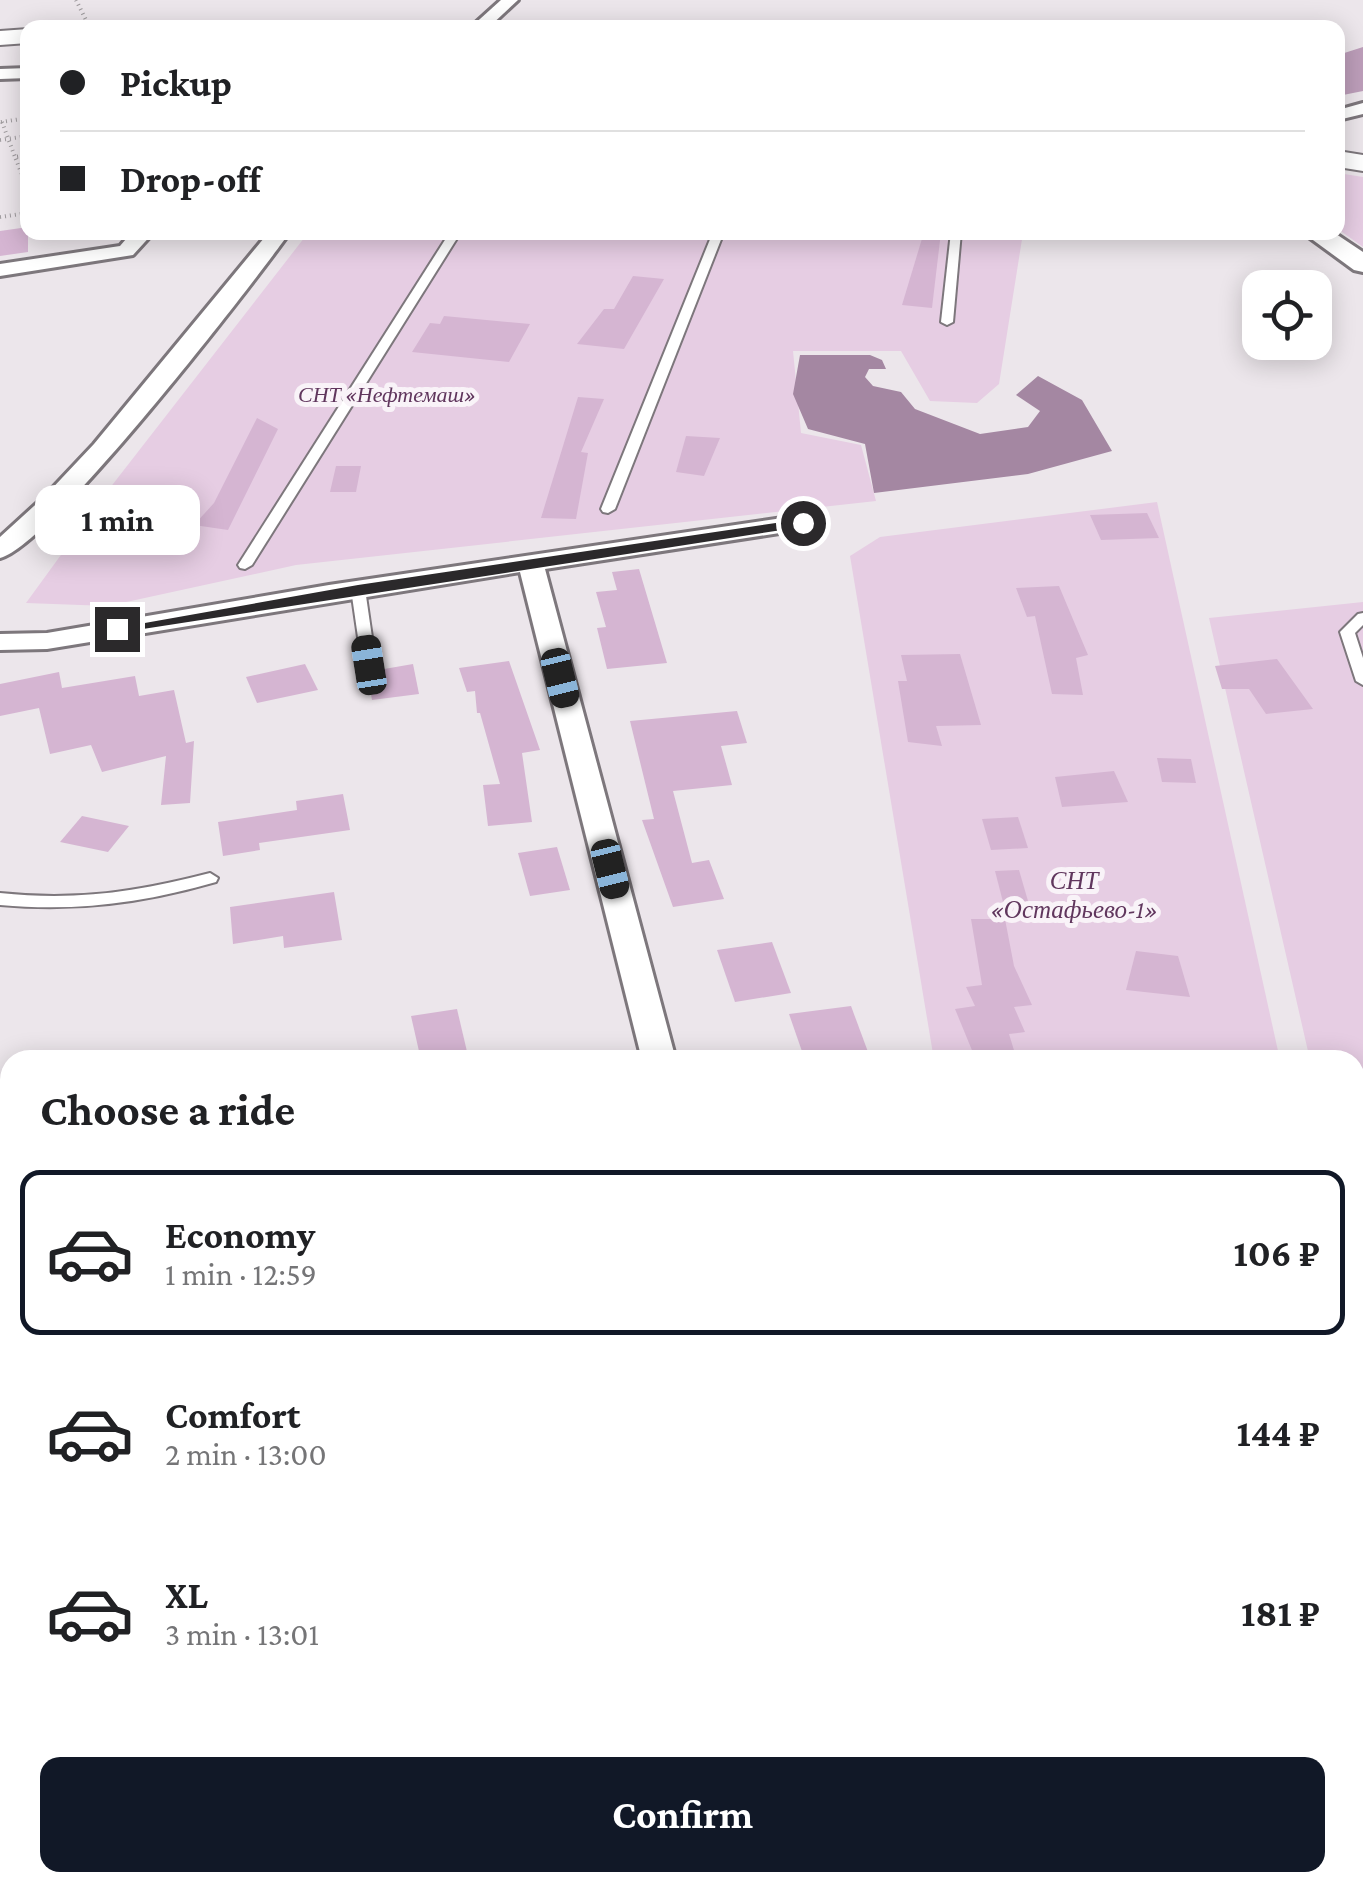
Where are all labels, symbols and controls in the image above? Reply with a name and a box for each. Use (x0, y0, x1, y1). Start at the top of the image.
text: Pickup (120, 62, 232, 104)
text: Drop-off (120, 158, 261, 200)
map controls (1242, 270, 1332, 360)
button: locate (1242, 270, 1332, 360)
park label: СНТ «Нефтемаш» (298, 382, 476, 407)
callout: 1 min (34, 484, 200, 554)
route start (781, 501, 826, 546)
text: 1 min (81, 502, 154, 538)
route end (95, 607, 140, 652)
car (349, 633, 389, 697)
car (538, 645, 582, 711)
car (588, 836, 632, 902)
park label: СНТ «Остафьево-1» (990, 867, 1158, 923)
text: Choose a ride (40, 1085, 295, 1135)
icon: car (45, 1208, 135, 1298)
text: Economy (165, 1214, 315, 1256)
text: 106 ₽ (1234, 1232, 1320, 1274)
text: 1 min · 12:59 (165, 1256, 317, 1292)
icon: car (45, 1388, 135, 1478)
text: Comfort (165, 1394, 301, 1436)
text: 144 ₽ (1236, 1412, 1320, 1454)
text: 2 min · 13:00 (165, 1436, 327, 1472)
icon: car (45, 1568, 135, 1658)
text: XL (165, 1574, 208, 1616)
text: 181 ₽ (1241, 1592, 1320, 1634)
text: 3 min · 13:01 (165, 1616, 319, 1652)
button: Confirm (40, 1757, 1325, 1872)

